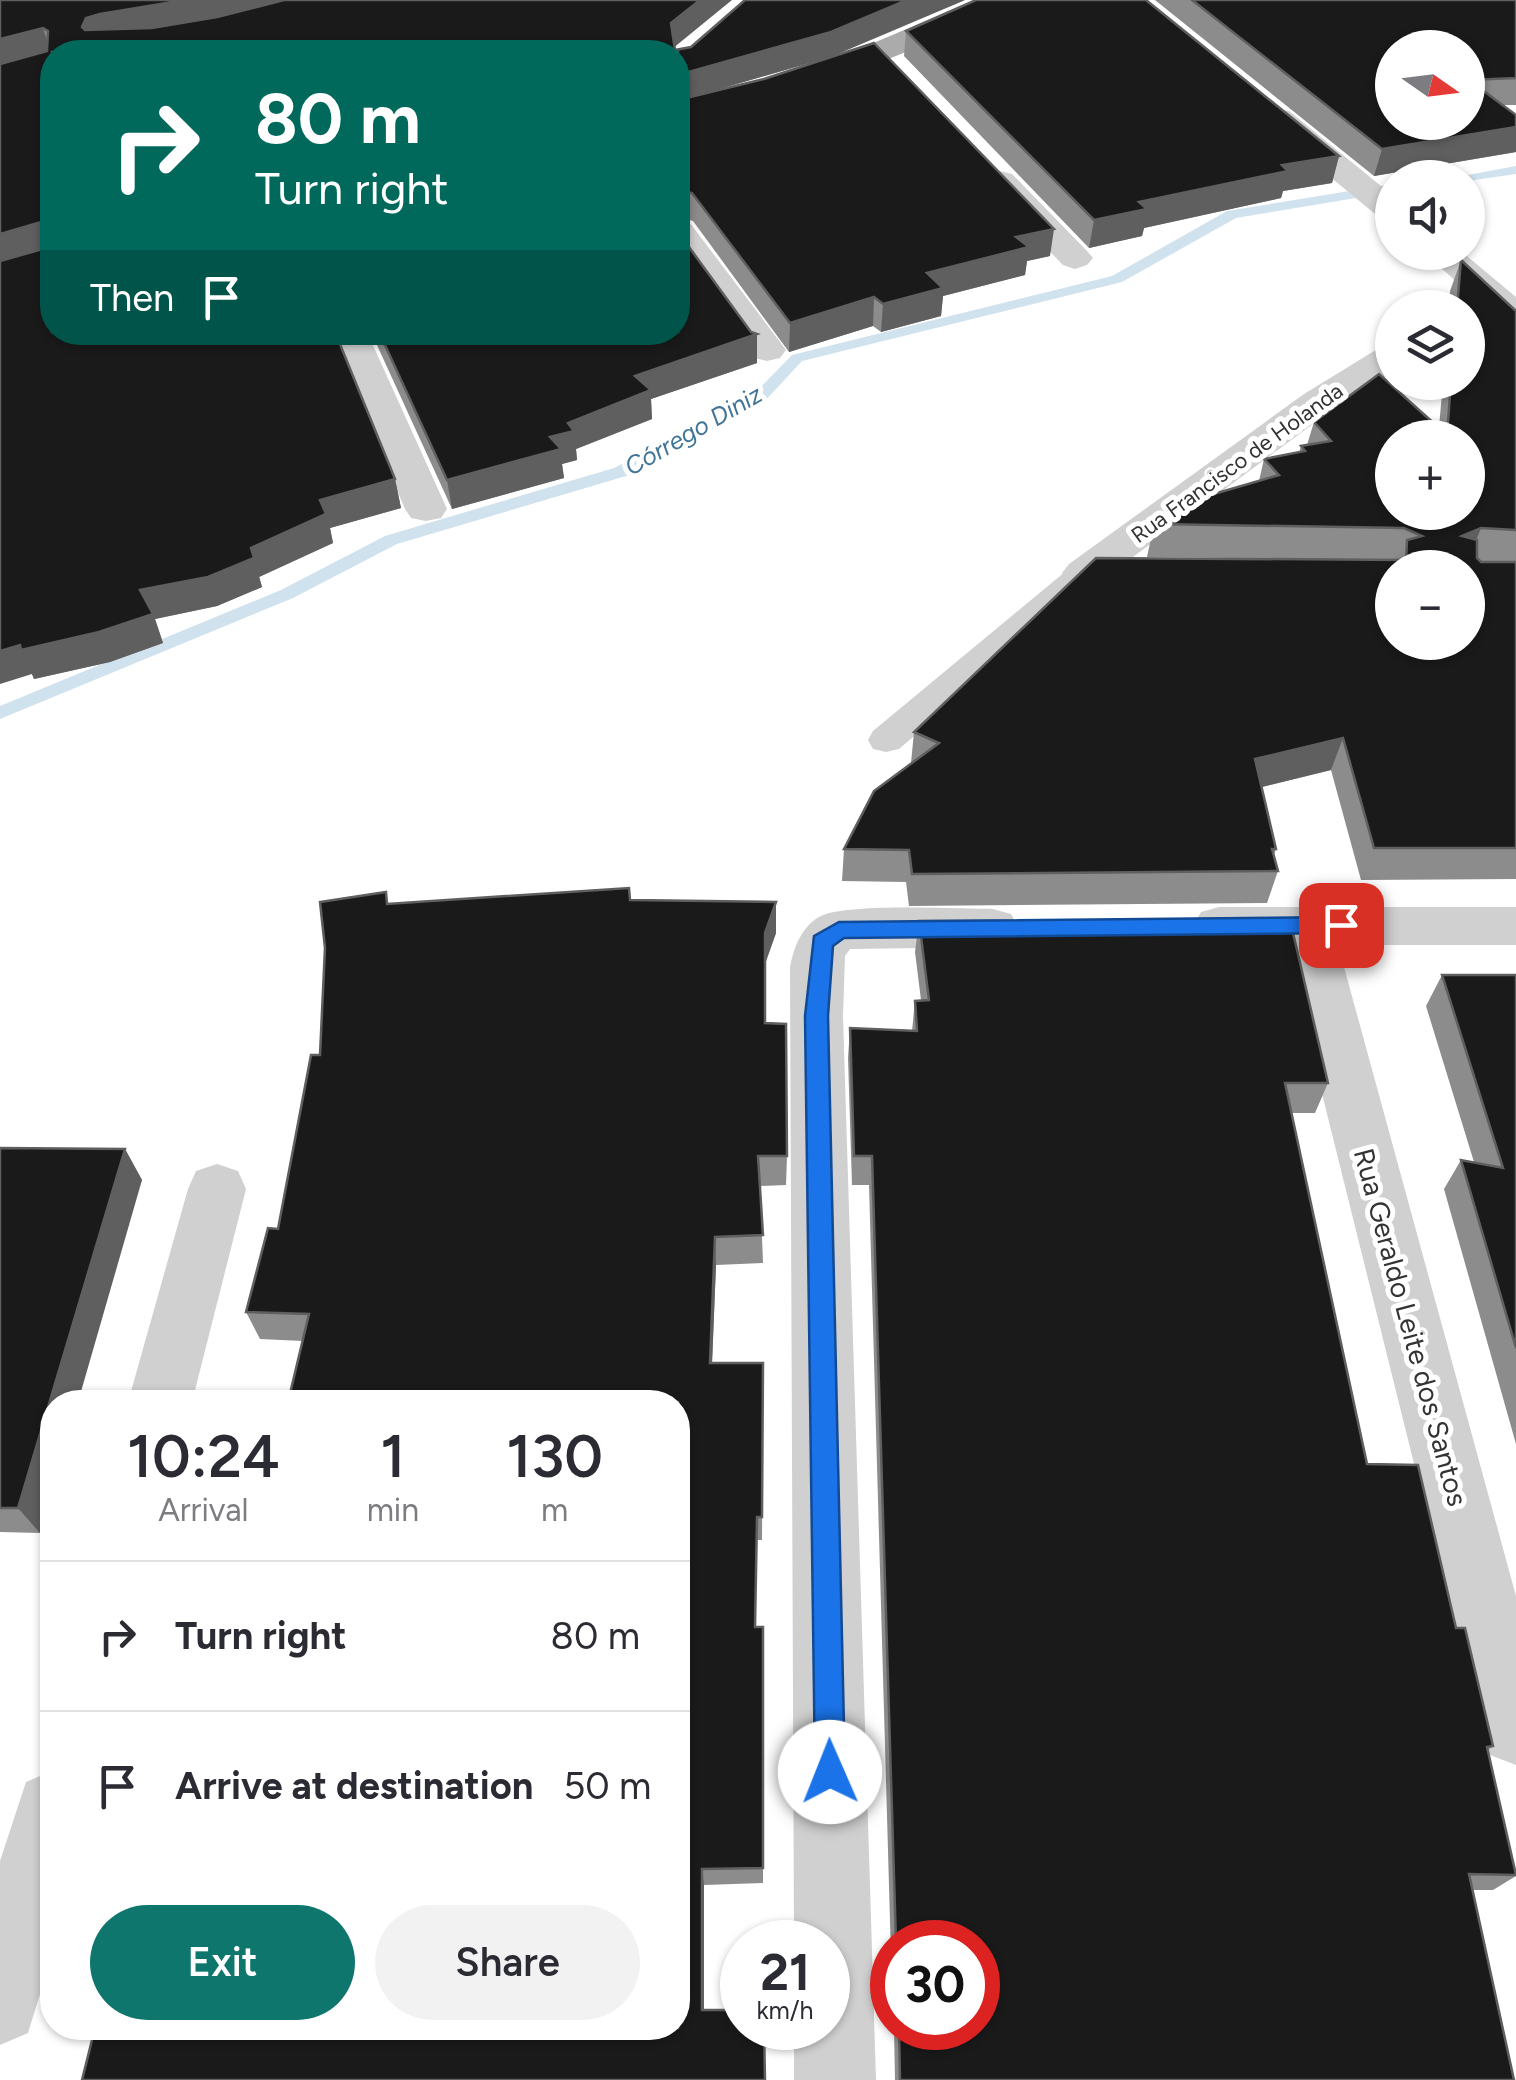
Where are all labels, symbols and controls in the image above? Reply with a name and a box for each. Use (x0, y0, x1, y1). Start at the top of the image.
north arrow (1375, 30, 1485, 140)
map controls (1375, 30, 1485, 660)
text: 80 m (255, 76, 421, 161)
icon: right (90, 80, 220, 210)
button: sound (1375, 160, 1485, 270)
text: Turn right (255, 161, 448, 215)
icon: arrive (194, 270, 249, 325)
text: Then (90, 275, 174, 321)
button: layers (1375, 290, 1485, 400)
street label: Rua Francisco de Holanda (1126, 377, 1348, 549)
water label: Córrego Diniz (619, 378, 768, 481)
button: + (1375, 420, 1485, 530)
button: − (1375, 550, 1485, 660)
pin (1299, 883, 1384, 968)
icon: arrive (1314, 898, 1369, 953)
street label: Rua Geraldo Leite dos Santos (1347, 1144, 1475, 1510)
text: 10:24 (127, 1420, 280, 1492)
text: 1 (380, 1420, 405, 1492)
text: 130 (506, 1420, 603, 1492)
text: Arrival (158, 1491, 249, 1529)
text: min (367, 1491, 419, 1529)
text: m (541, 1491, 568, 1529)
icon: right (90, 1609, 145, 1664)
text: Turn right (175, 1613, 347, 1659)
text: 80 m (551, 1613, 640, 1659)
position arrow (778, 1720, 882, 1824)
icon: arrive (90, 1759, 145, 1814)
text: Arrive at destination (175, 1763, 533, 1809)
text: 50 m (563, 1763, 651, 1809)
button: Exit (90, 1905, 355, 2020)
button: Share (375, 1905, 640, 2020)
speed limit sign: 30 (870, 1920, 1000, 2050)
text: 21 (760, 1942, 810, 2003)
text: km/h (756, 1995, 814, 2025)

